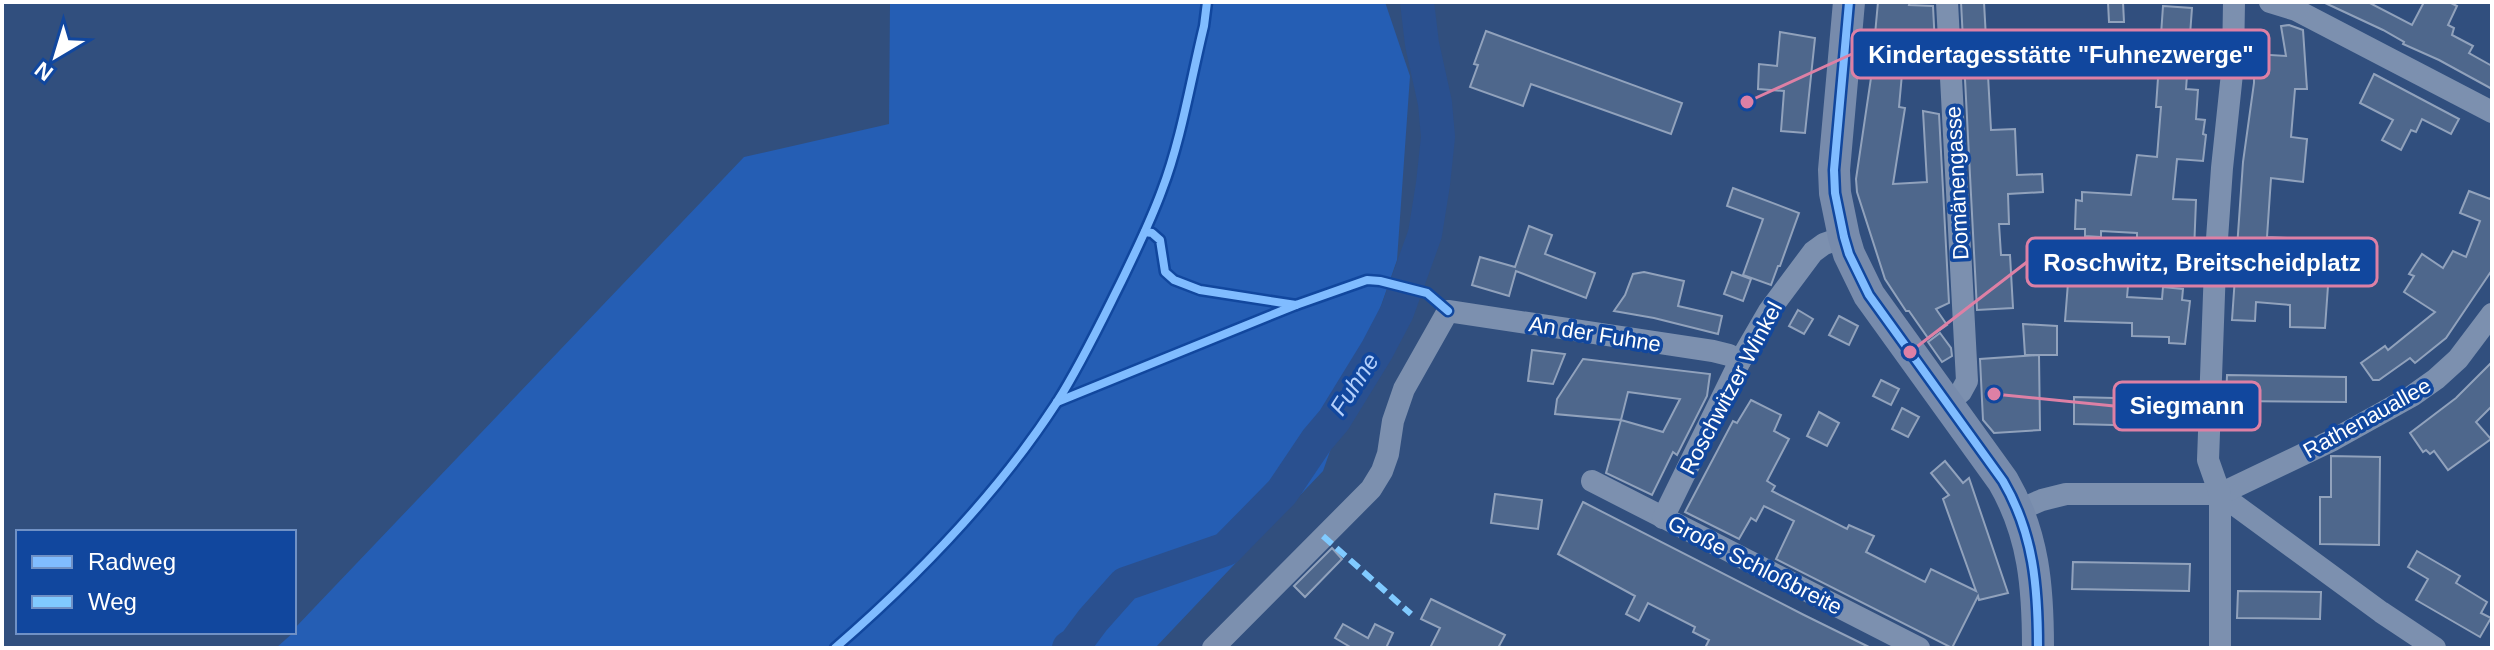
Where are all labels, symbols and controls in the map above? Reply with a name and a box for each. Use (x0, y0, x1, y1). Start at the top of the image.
north arrow (16, 16, 96, 96)
callout: Kindertagesstätte "Fuhnezwerge" (1852, 30, 2269, 78)
text: Kindertagesstätte "Fuhnezwerge" (1868, 41, 2254, 68)
text: N (30, 57, 58, 86)
street label: Domänengasse (1940, 105, 1974, 261)
callout: Roschwitz, Breitscheidplatz (2027, 238, 2377, 286)
text: Roschwitz, Breitscheidplatz (2043, 249, 2361, 276)
street label: Roschwitzer Winkel (1675, 297, 1787, 479)
street label: An der Fuhne (1527, 311, 1663, 357)
water label: Fuhne (1324, 348, 1384, 420)
street label: Rathenauallee (2299, 373, 2435, 463)
callout: Siegmann (2114, 382, 2260, 430)
text: Siegmann (2130, 392, 2244, 419)
street label: Große Schloßbreite (1664, 510, 1846, 620)
legend (16, 530, 296, 634)
text: Radweg (88, 548, 176, 575)
text: Weg (88, 588, 137, 615)

